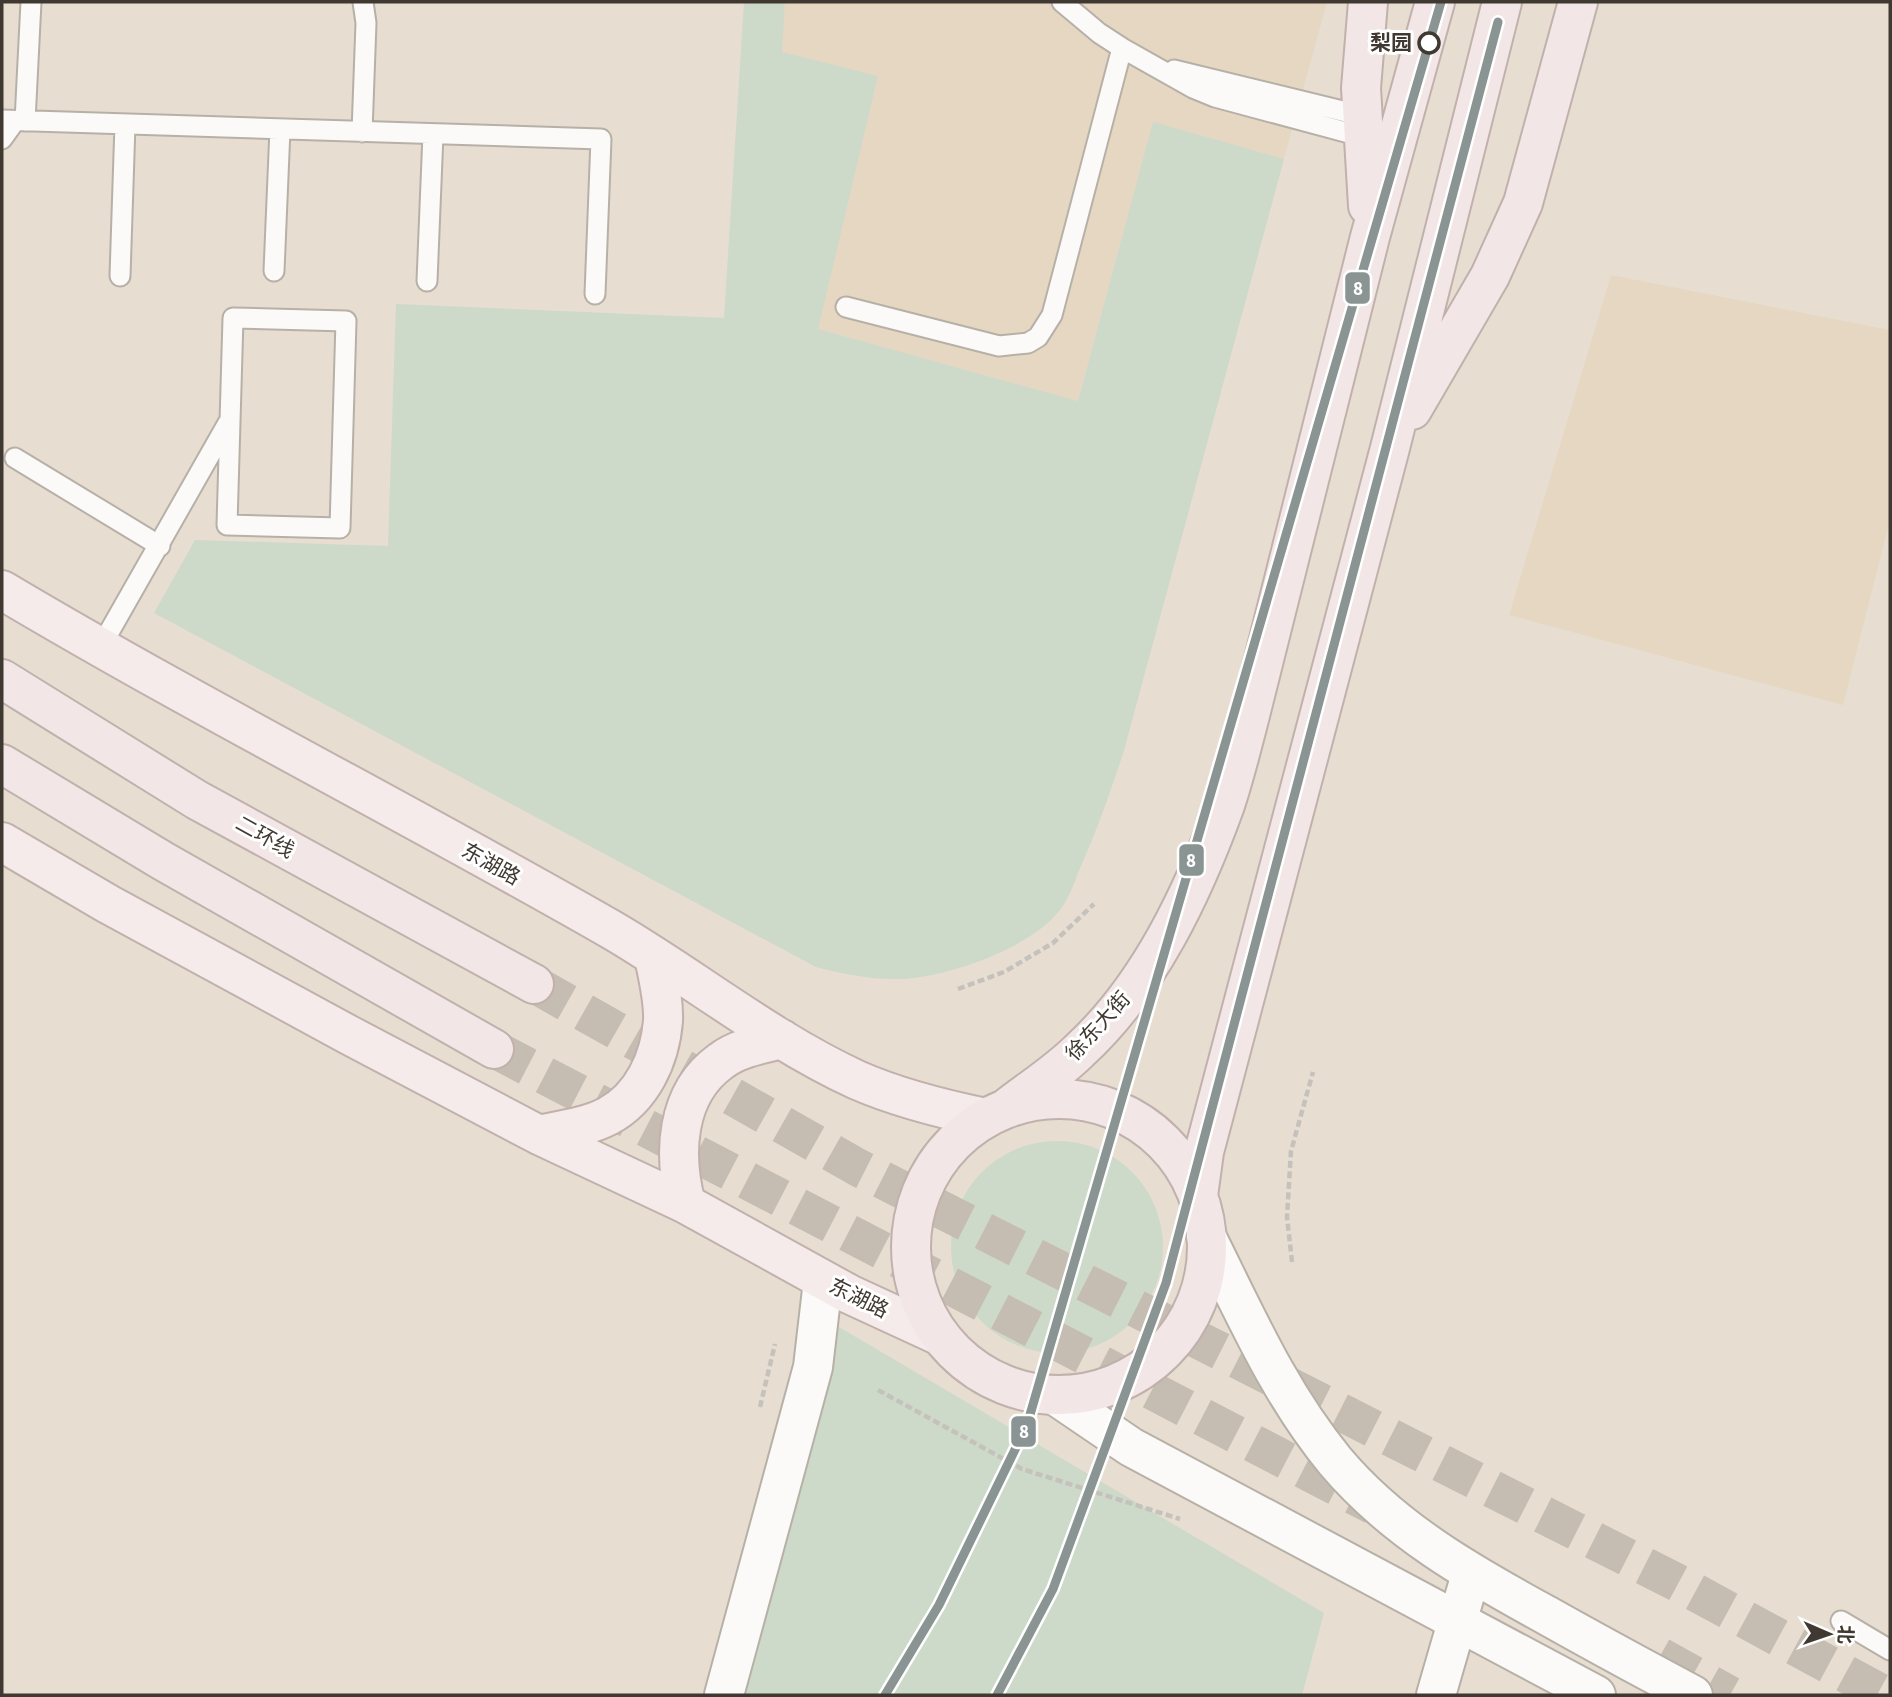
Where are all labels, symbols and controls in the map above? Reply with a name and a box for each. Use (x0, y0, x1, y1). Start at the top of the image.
place label: 梨园 (1370, 28, 1412, 58)
marker: 梨园 (1418, 32, 1440, 54)
line badge: 8 (1344, 271, 1371, 305)
text: 8 (1353, 276, 1363, 303)
street label: 二环线 (230, 809, 300, 865)
street label: 东湖路 (456, 836, 526, 892)
line badge: 8 (1178, 843, 1205, 877)
text: 8 (1186, 848, 1196, 875)
street label: 徐东大街 (1059, 985, 1137, 1067)
street label: 东湖路 (824, 1271, 894, 1325)
line badge: 8 (1010, 1415, 1037, 1448)
text: 8 (1019, 1419, 1029, 1446)
north arrow (1794, 1599, 1864, 1669)
text: 北 (1831, 1625, 1858, 1645)

